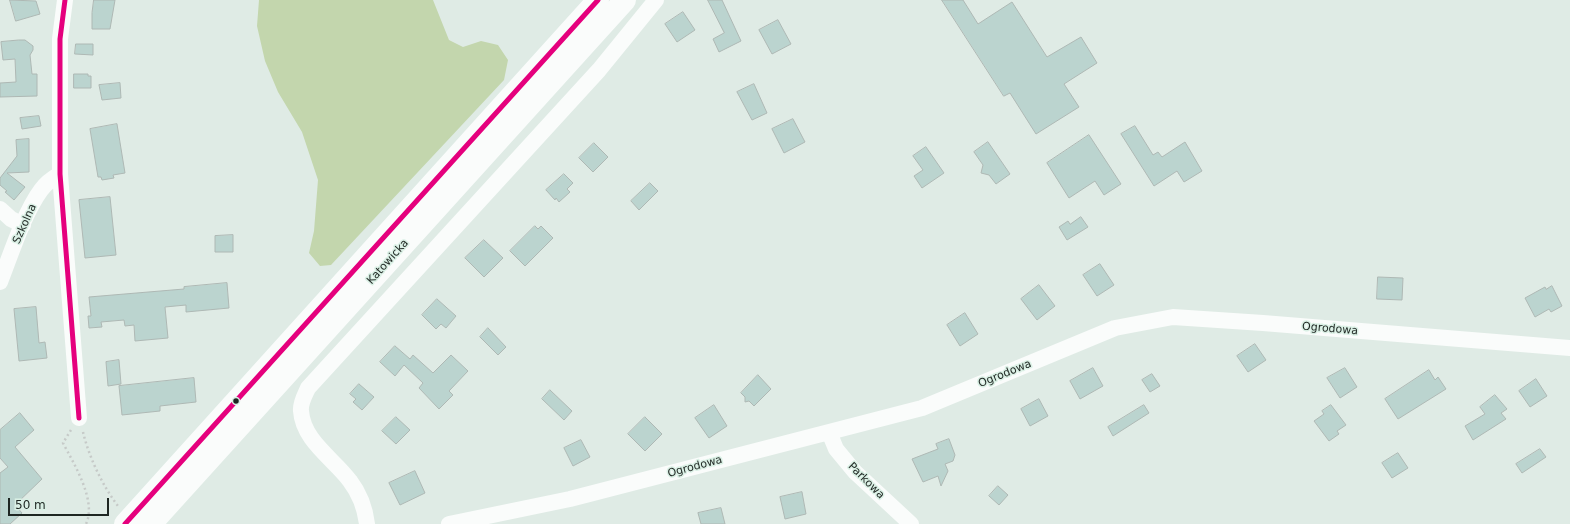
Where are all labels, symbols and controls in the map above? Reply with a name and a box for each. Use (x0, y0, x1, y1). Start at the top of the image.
street label: Szkolna (10, 202, 40, 246)
street label: Katowicka (364, 237, 412, 287)
street label: Ogrodowa (1301, 320, 1359, 338)
street label: Ogrodowa (977, 357, 1033, 391)
unlabelled marker (231, 396, 241, 406)
street label: Ogrodowa (666, 453, 724, 481)
street label: Parkowa (845, 460, 887, 502)
scale bar (10, 490, 111, 516)
text: 50 m (15, 498, 46, 512)

